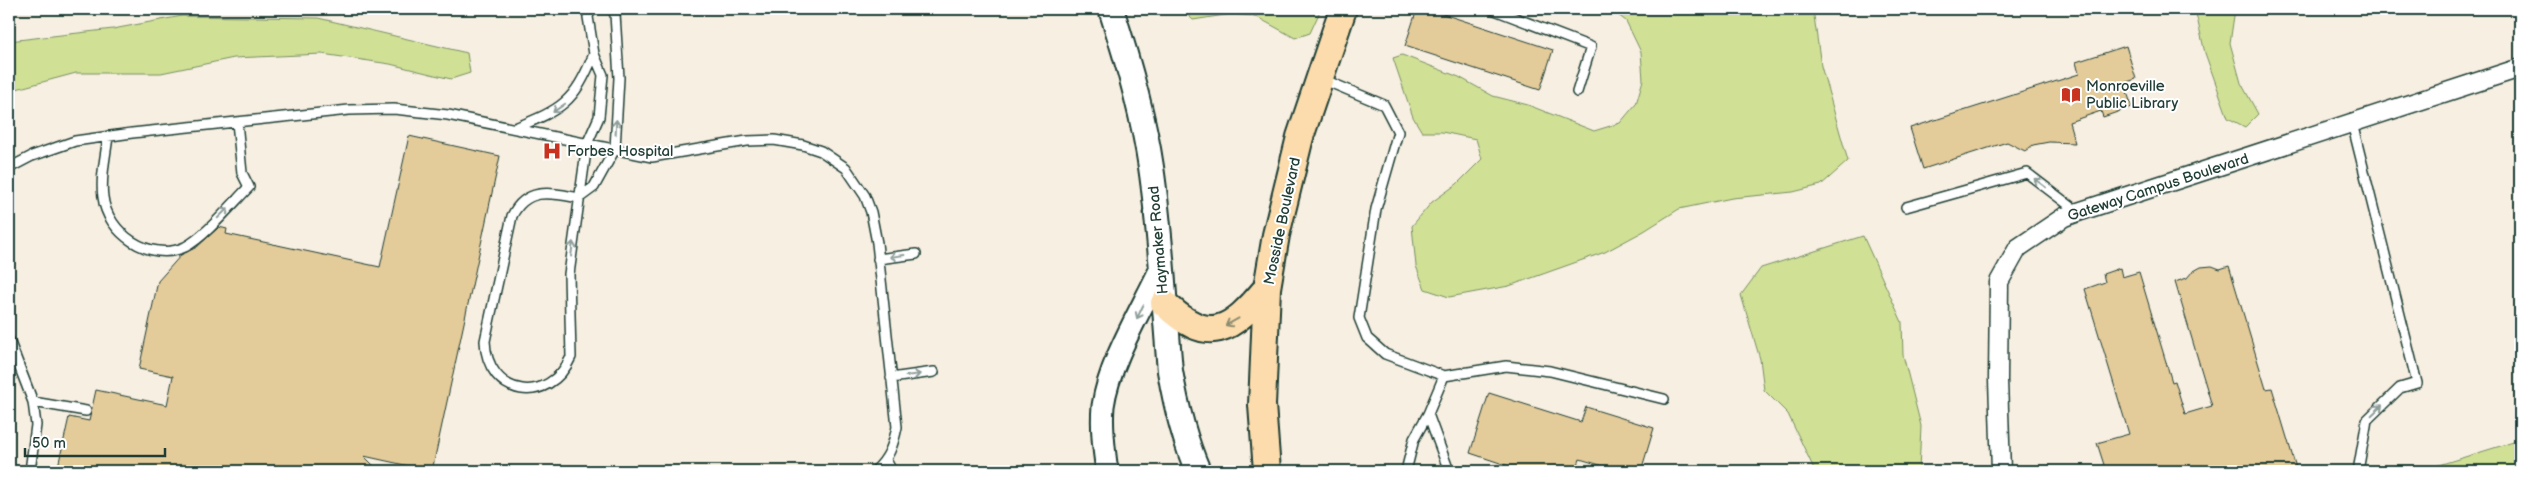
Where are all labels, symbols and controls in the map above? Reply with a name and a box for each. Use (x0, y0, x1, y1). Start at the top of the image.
place label: Monroeville Public Library (2086, 77, 2178, 113)
library icon: Monroeville Public Library (2060, 84, 2082, 106)
one-way arrow (552, 103, 566, 113)
one-way arrow (611, 120, 620, 136)
hospital icon: Forbes Hospital (541, 140, 563, 162)
place label: Forbes Hospital (567, 142, 673, 161)
street label: Gateway Campus Boulevard (2065, 149, 2251, 226)
street label: Mosside Boulevard (1260, 156, 1305, 286)
one-way arrow (2033, 177, 2046, 188)
street label: Haymaker Road (1144, 185, 1173, 295)
one-way arrow (217, 207, 229, 219)
one-way arrow (567, 241, 577, 257)
one-way arrow (890, 252, 906, 262)
one-way arrow (1135, 304, 1145, 319)
one-way arrow (1225, 317, 1240, 327)
one-way arrow (904, 370, 920, 380)
one-way arrow (2371, 404, 2384, 416)
scale bar (25, 425, 165, 457)
text: 50 m (32, 434, 66, 453)

